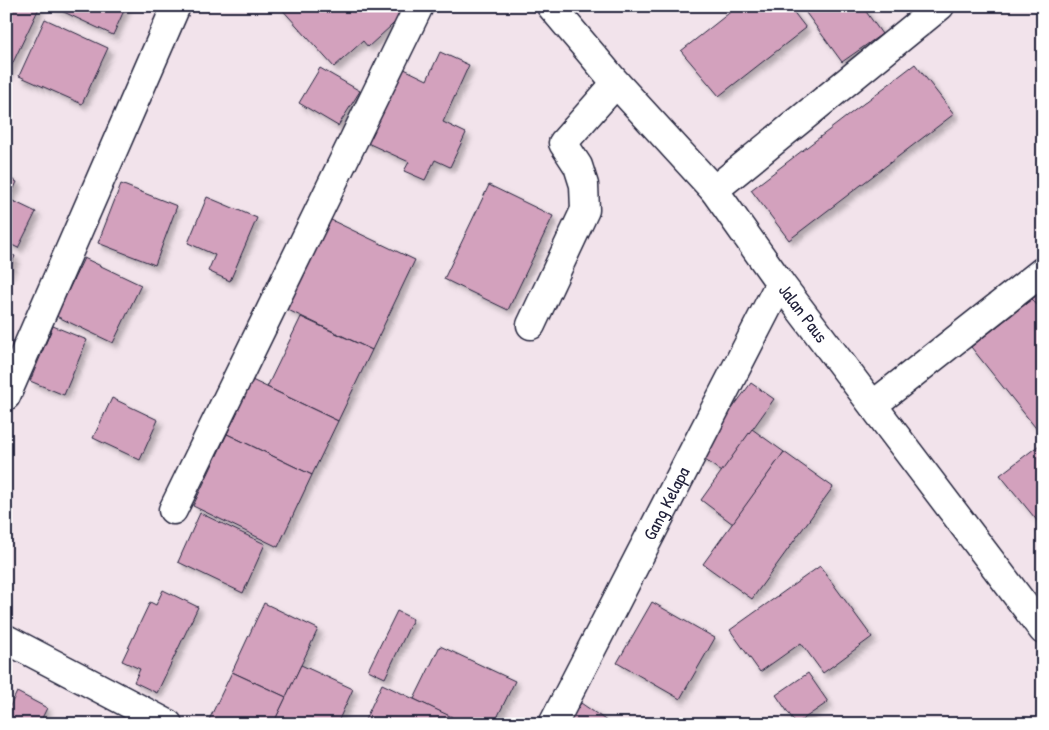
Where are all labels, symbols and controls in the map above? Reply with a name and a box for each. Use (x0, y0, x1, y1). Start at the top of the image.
street label: Jalan Paus (773, 279, 834, 348)
street label: Gang Kelapa (637, 462, 695, 544)

